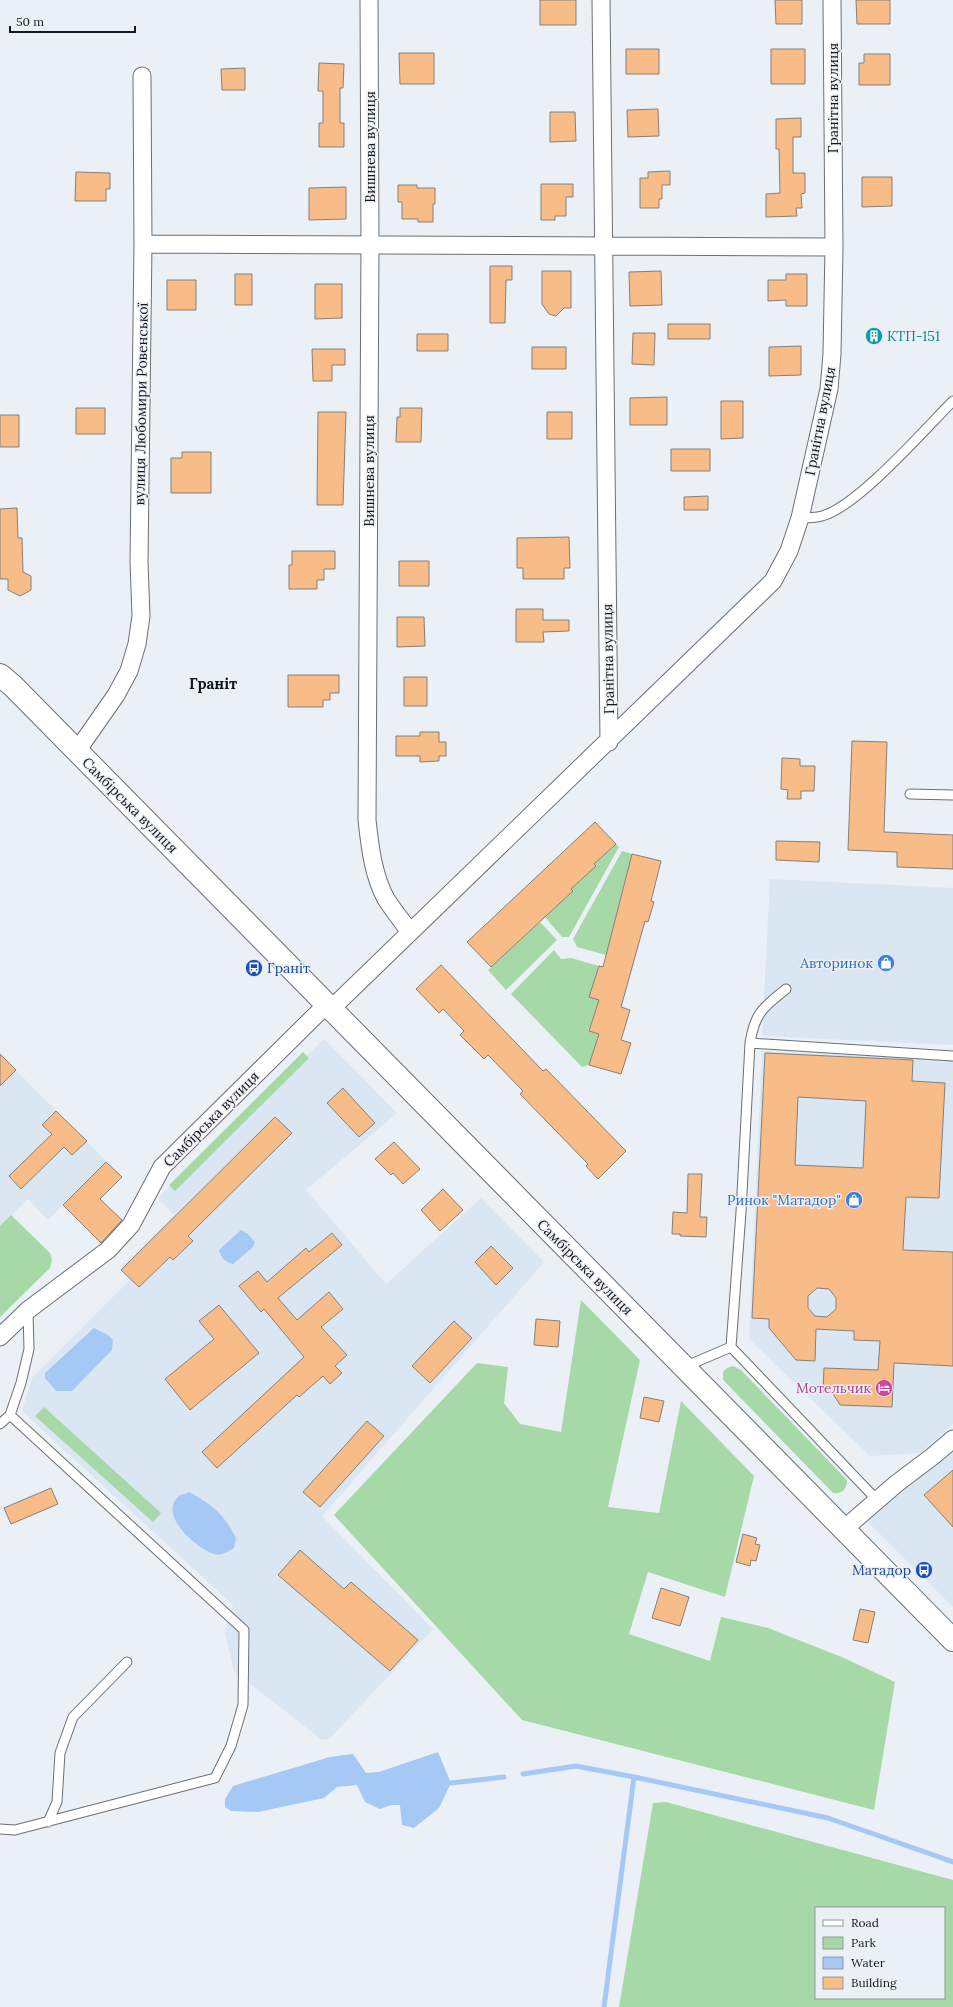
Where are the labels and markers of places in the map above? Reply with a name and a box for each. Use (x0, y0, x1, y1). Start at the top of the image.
building icon: КТП-151 (864, 326, 884, 346)
place label: КТП-151 (887, 327, 940, 345)
shop icon: Авторинок (876, 953, 896, 973)
place label: Авторинок (799, 954, 873, 972)
bus stop icon: Граніт (244, 958, 264, 978)
place label: Граніт (267, 959, 310, 977)
shop icon: Ринок "Матадор" (844, 1190, 864, 1210)
place label: Ринок "Матадор" (727, 1191, 841, 1209)
hotel icon: Мотельчик (874, 1378, 894, 1398)
place label: Мотельчик (796, 1379, 871, 1397)
bus stop icon: Матадор (914, 1560, 934, 1580)
place label: Матадор (852, 1561, 911, 1579)

